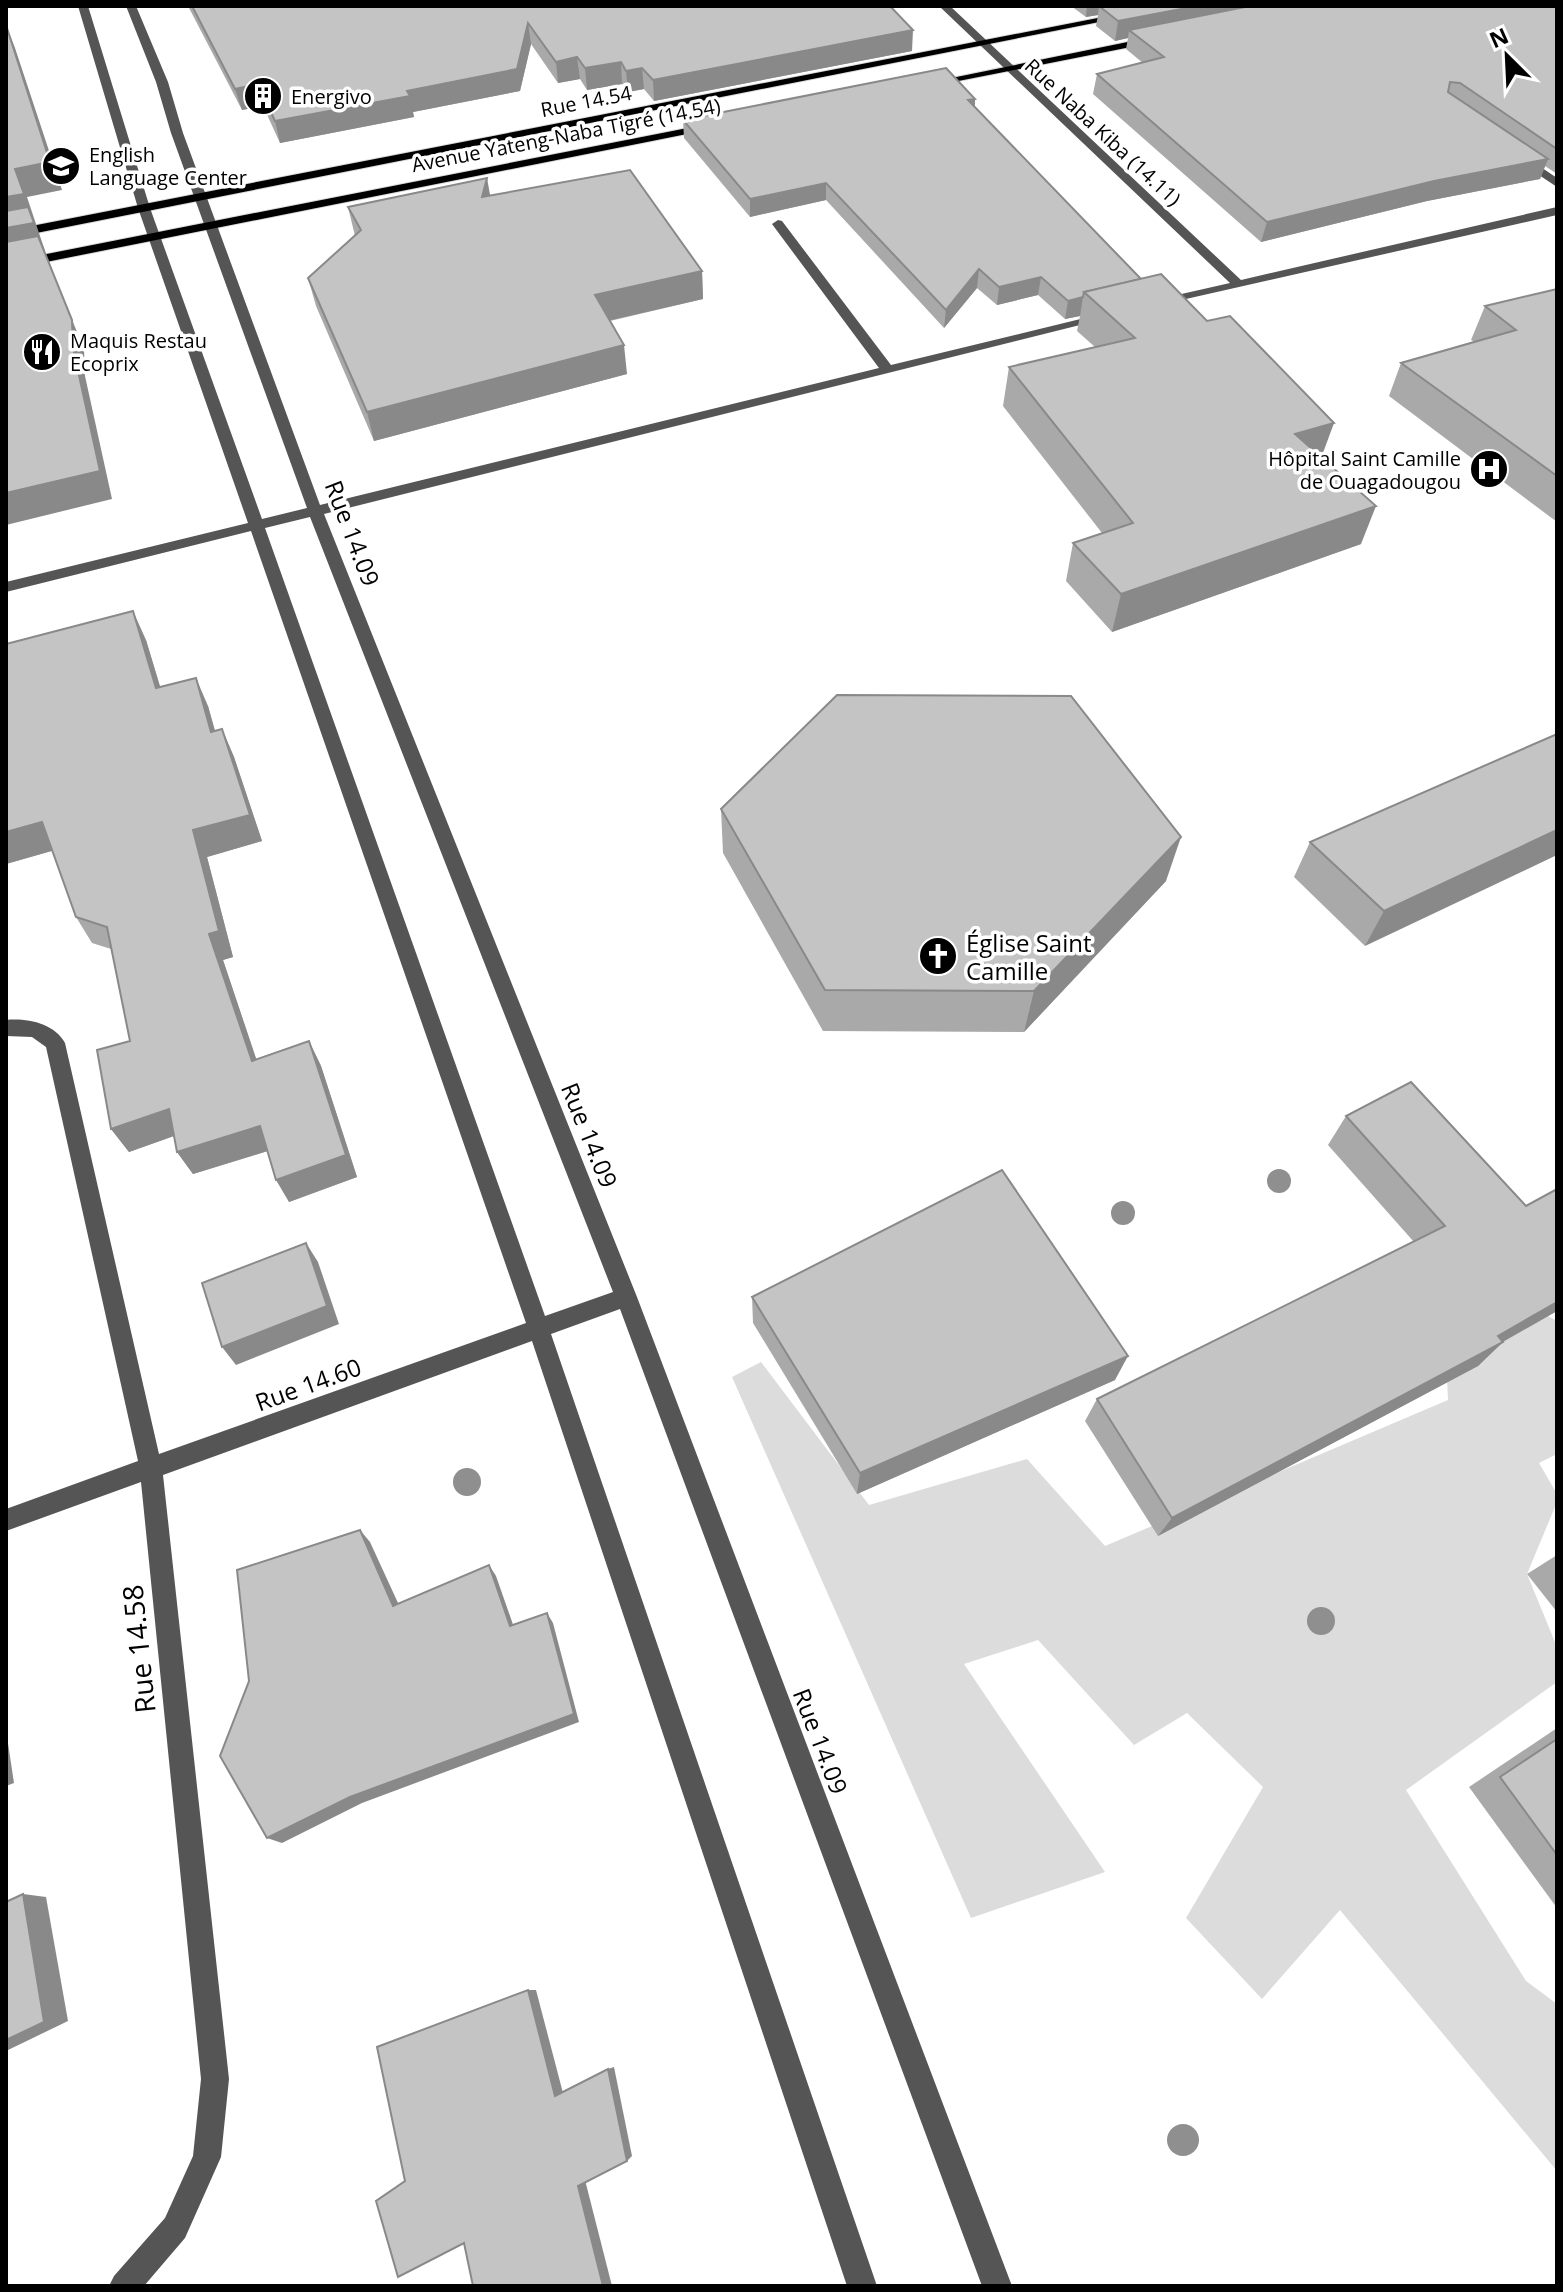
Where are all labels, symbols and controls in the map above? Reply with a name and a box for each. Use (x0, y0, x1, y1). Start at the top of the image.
north arrow (1467, 16, 1547, 96)
text: N (1484, 19, 1513, 54)
street label: Rue Naba Kiba (14.11) (1019, 52, 1187, 212)
building icon: Energivo (242, 75, 284, 117)
street label: Rue 14.54 (538, 79, 634, 123)
place label: Energivo (291, 83, 372, 110)
street label: Avenue Yateng-Naba Tigré (14.54) (409, 92, 723, 178)
place label: English Language Center (89, 141, 247, 191)
school or university icon: English Language Center (40, 145, 82, 187)
place label: Maquis Restau Ecoprix (70, 327, 207, 377)
restaurant icon: Maquis Restau Ecoprix (21, 331, 63, 373)
place label: Hôpital Saint Camille de Ouagadougou (1268, 445, 1461, 495)
hospital icon: Hôpital Saint Camille de Ouagadougou (1468, 448, 1510, 490)
street label: Rue 14.09 (318, 476, 388, 590)
place label: Église Saint Camille (966, 926, 1091, 987)
church icon: Église Saint Camille (917, 935, 959, 977)
street label: Rue 14.09 (554, 1078, 626, 1192)
street label: Rue 14.60 (250, 1350, 366, 1418)
street label: Rue 14.58 (112, 1583, 164, 1715)
street label: Rue 14.09 (786, 1684, 856, 1798)

